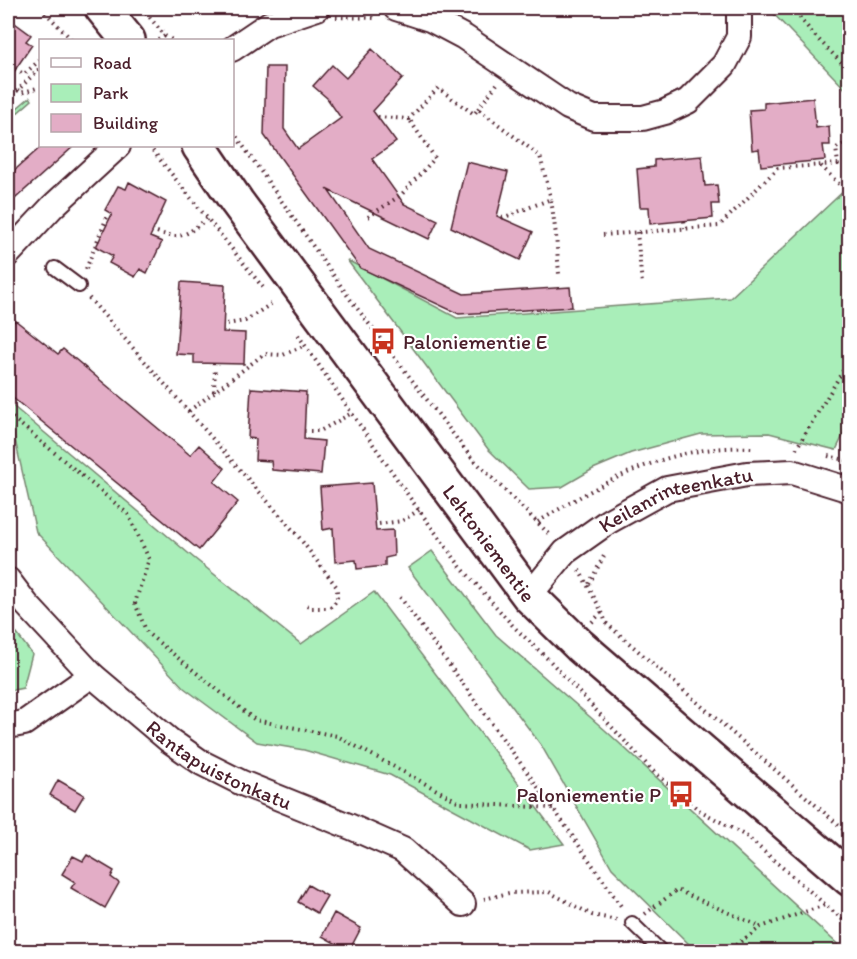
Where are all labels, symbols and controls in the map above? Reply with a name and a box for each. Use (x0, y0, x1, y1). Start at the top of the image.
legend (39, 39, 234, 147)
text: Road (93, 52, 132, 74)
text: Park (93, 82, 128, 104)
text: Building (93, 112, 159, 134)
bus stop icon: Paloniementie E (368, 326, 398, 356)
place label: Paloniementie E (403, 329, 547, 354)
street label: Keilanrinteenkatu (593, 461, 755, 537)
street label: Lehtoniementie (438, 479, 541, 607)
street label: Rantapuistonkatu (142, 714, 296, 815)
bus stop icon: Paloniementie P (666, 779, 696, 809)
place label: Paloniementie P (516, 782, 661, 807)

